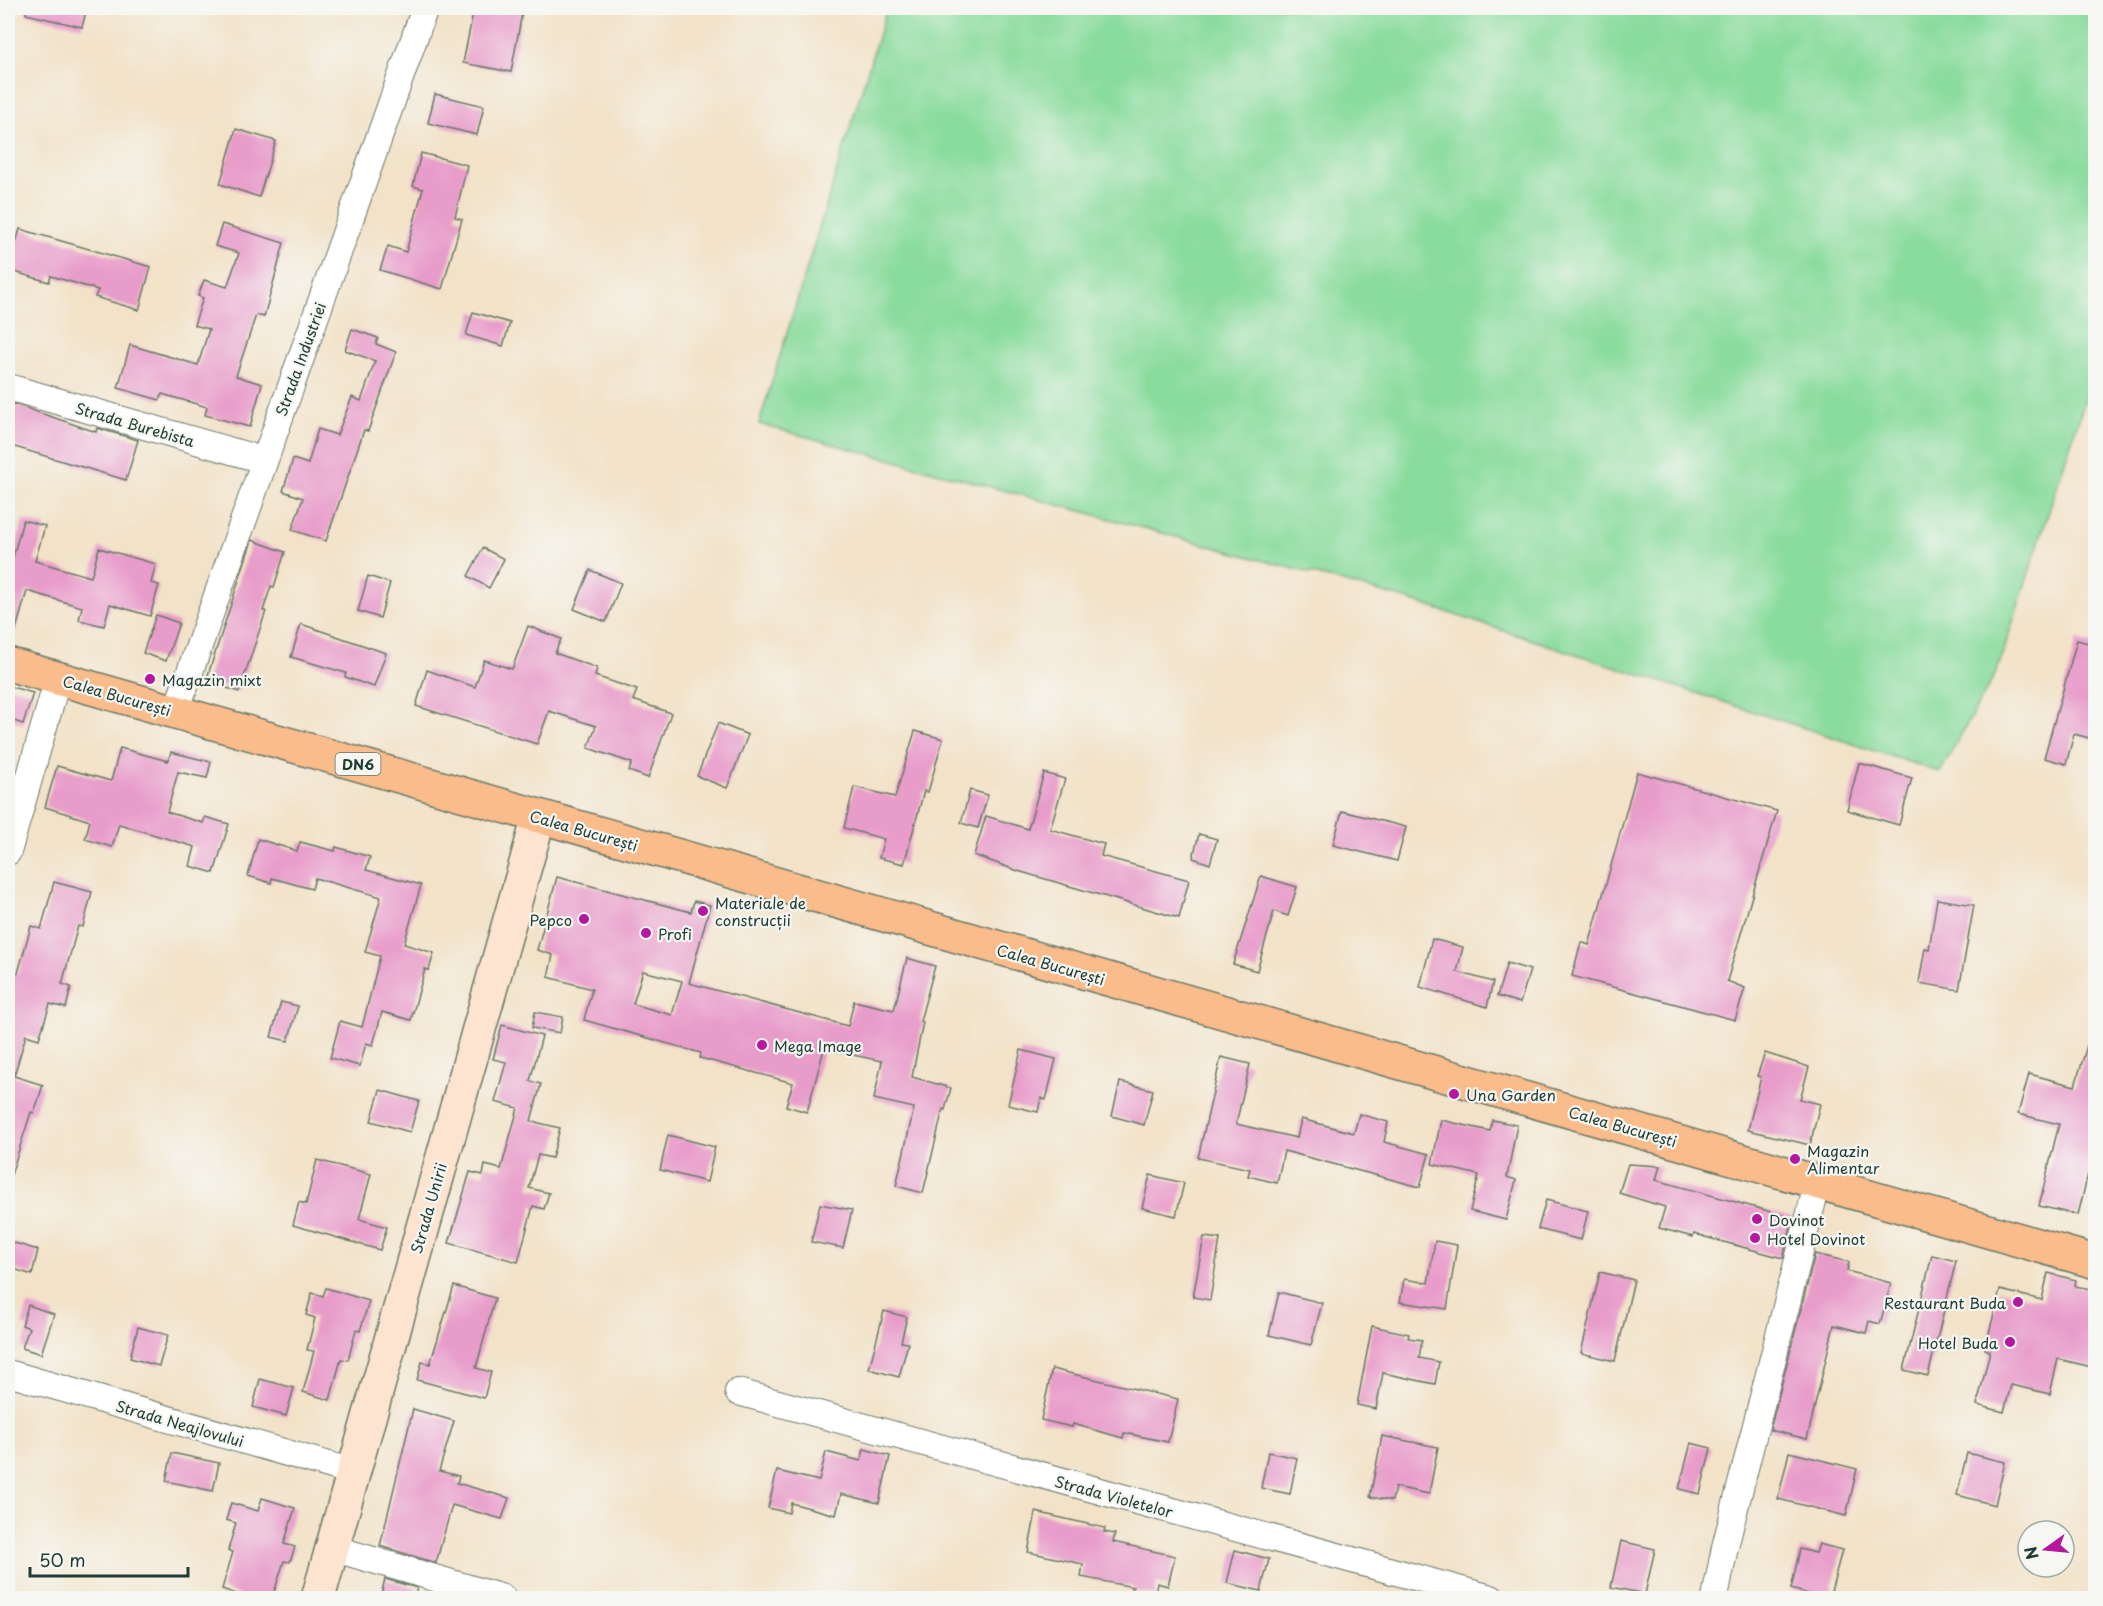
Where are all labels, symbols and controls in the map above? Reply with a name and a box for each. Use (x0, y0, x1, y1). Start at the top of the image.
street label: Strada Industriei (269, 299, 331, 419)
street label: Strada Burebista (73, 396, 198, 452)
place label: Magazin mixt (162, 668, 262, 691)
street label: Calea București (60, 669, 174, 721)
marker: Magazin mixt (143, 672, 157, 686)
road number: DN6 (336, 753, 380, 775)
street label: Calea București (527, 804, 641, 856)
place label: Materiale de construcții (715, 891, 806, 931)
marker: Materiale de construcții (696, 904, 710, 918)
place label: Pepco (530, 908, 572, 931)
marker: Pepco (577, 912, 591, 926)
place label: Profi (658, 922, 692, 945)
marker: Profi (639, 926, 653, 940)
street label: Calea București (994, 938, 1108, 990)
place label: Mega Image (774, 1034, 862, 1057)
marker: Mega Image (755, 1038, 769, 1052)
place label: Una Garden (1466, 1083, 1556, 1106)
marker: Una Garden (1447, 1087, 1461, 1101)
street label: Calea București (1566, 1100, 1680, 1152)
place label: Magazin Alimentar (1807, 1139, 1880, 1179)
marker: Magazin Alimentar (1788, 1152, 1802, 1166)
street label: Strada Unirii (404, 1160, 452, 1256)
place label: Dovinot (1769, 1208, 1825, 1231)
marker: Dovinot (1750, 1212, 1764, 1226)
place label: Hotel Dovinot (1767, 1227, 1865, 1250)
marker: Hotel Dovinot (1748, 1231, 1762, 1245)
place label: Restaurant Buda (1884, 1291, 2007, 1314)
marker: Restaurant Buda (2011, 1295, 2025, 1309)
place label: Hotel Buda (1918, 1331, 1999, 1354)
marker: Hotel Buda (2003, 1335, 2017, 1349)
street label: Strada Neajlovului (113, 1394, 247, 1452)
street label: Strada Violetelor (1052, 1469, 1176, 1523)
north arrow (2016, 1519, 2076, 1579)
scale bar (30, 1540, 188, 1578)
text: N (2017, 1544, 2044, 1562)
text: 50 m (39, 1546, 86, 1573)

